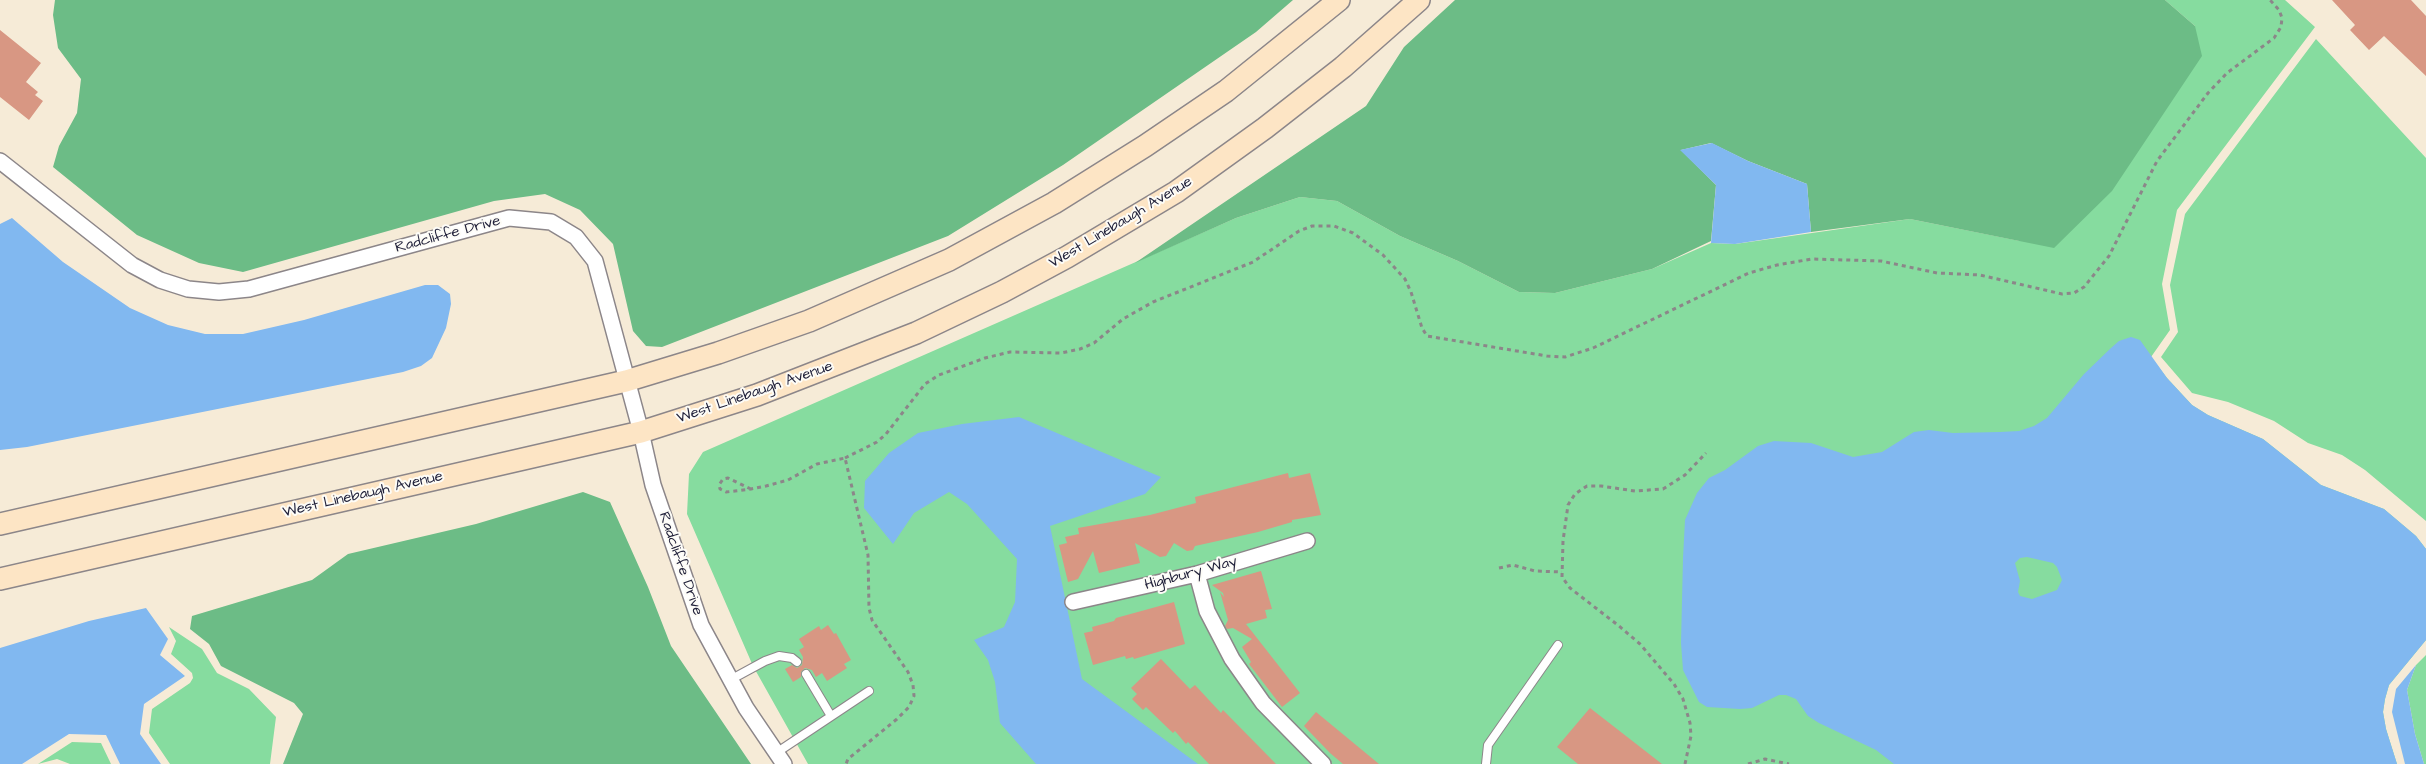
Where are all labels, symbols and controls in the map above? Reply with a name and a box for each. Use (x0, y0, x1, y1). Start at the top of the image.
street label: West Linebaugh Avenue (1046, 173, 1196, 273)
street label: Radcliffe Drive (393, 212, 503, 258)
street label: West Linebaugh Avenue (675, 358, 835, 428)
street label: West Linebaugh Avenue (281, 468, 445, 522)
street label: Radcliffe Drive (654, 510, 706, 618)
street label: Highbury Way (1143, 553, 1239, 595)

